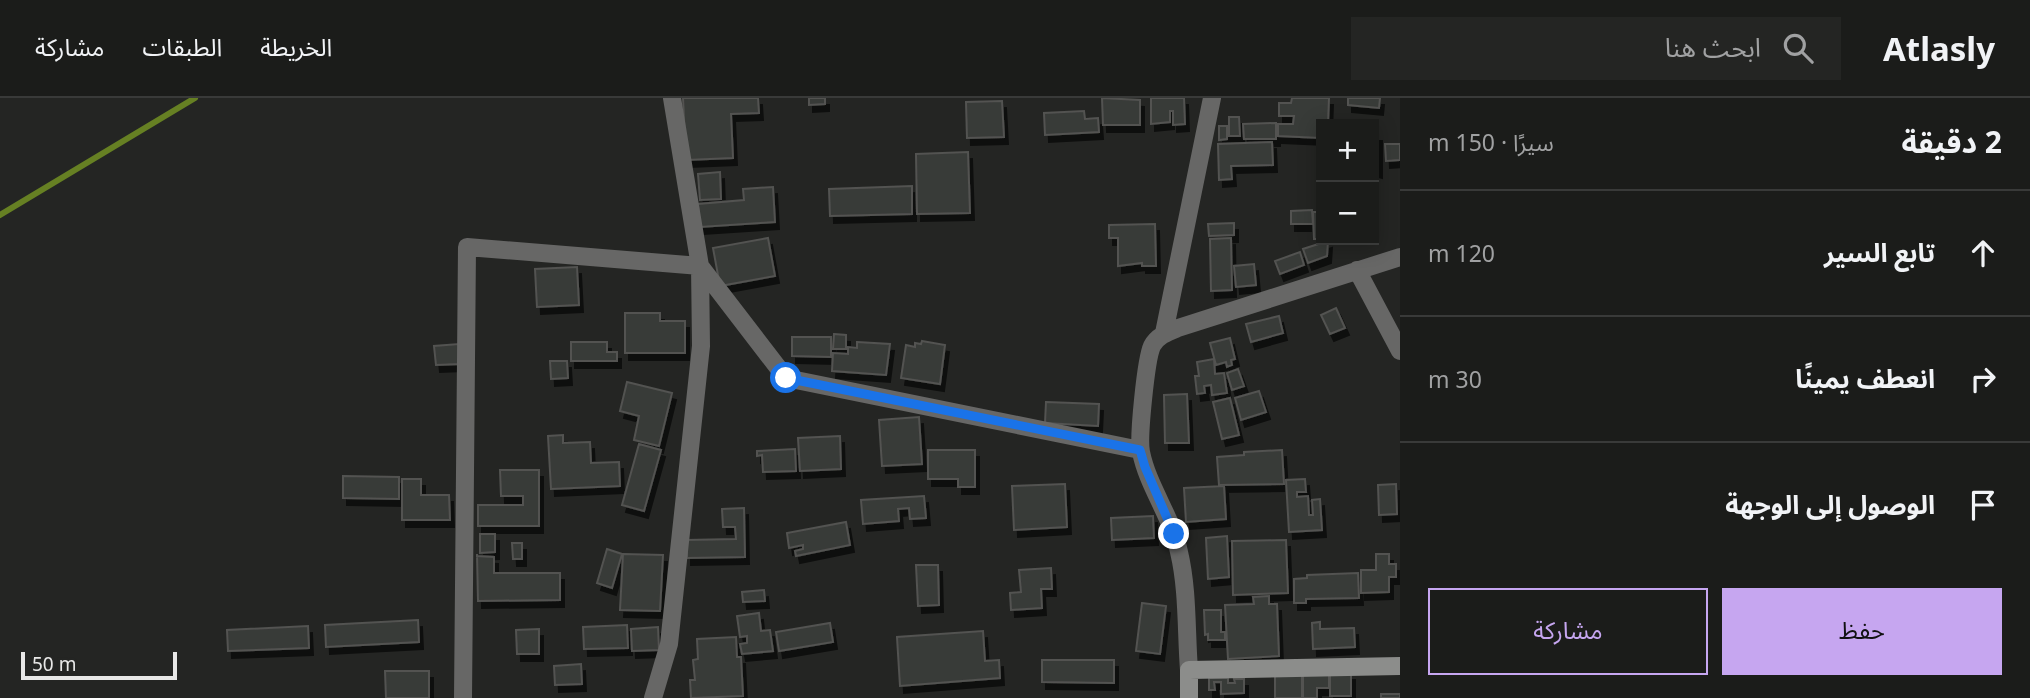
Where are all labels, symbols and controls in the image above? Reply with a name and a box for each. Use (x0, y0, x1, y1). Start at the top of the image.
search box (1351, 17, 1841, 80)
text: Atlasly (1883, 26, 1995, 71)
text: ابحث هنا (1665, 29, 1761, 65)
icon: search (1779, 29, 1817, 67)
text: مشاركة (35, 30, 104, 63)
text: الطبقات (142, 30, 222, 63)
text: الخريطة (260, 30, 332, 63)
map controls (1316, 119, 1379, 245)
button: + (1316, 119, 1379, 182)
text: 2 دقيقة (1902, 121, 2002, 162)
text: سيرًا · 150 m (1428, 126, 1554, 158)
button: − (1316, 182, 1379, 245)
text: تابع السير (1824, 234, 1935, 270)
icon: ahead (1964, 234, 2002, 272)
text: 120 m (1428, 237, 1495, 269)
text: انعطف يمينًا (1795, 360, 1935, 396)
icon: right (1964, 360, 2002, 398)
route start (770, 362, 801, 393)
text: 30 m (1428, 363, 1482, 395)
text: الوصول إلى الوجهة (1725, 486, 1935, 522)
icon: arrive (1964, 486, 2002, 524)
route end (1158, 518, 1189, 549)
button: مشاركة (1428, 588, 1708, 675)
button: حفظ (1722, 588, 2002, 675)
scale bar (21, 649, 177, 681)
text: 50 m (32, 651, 76, 677)

